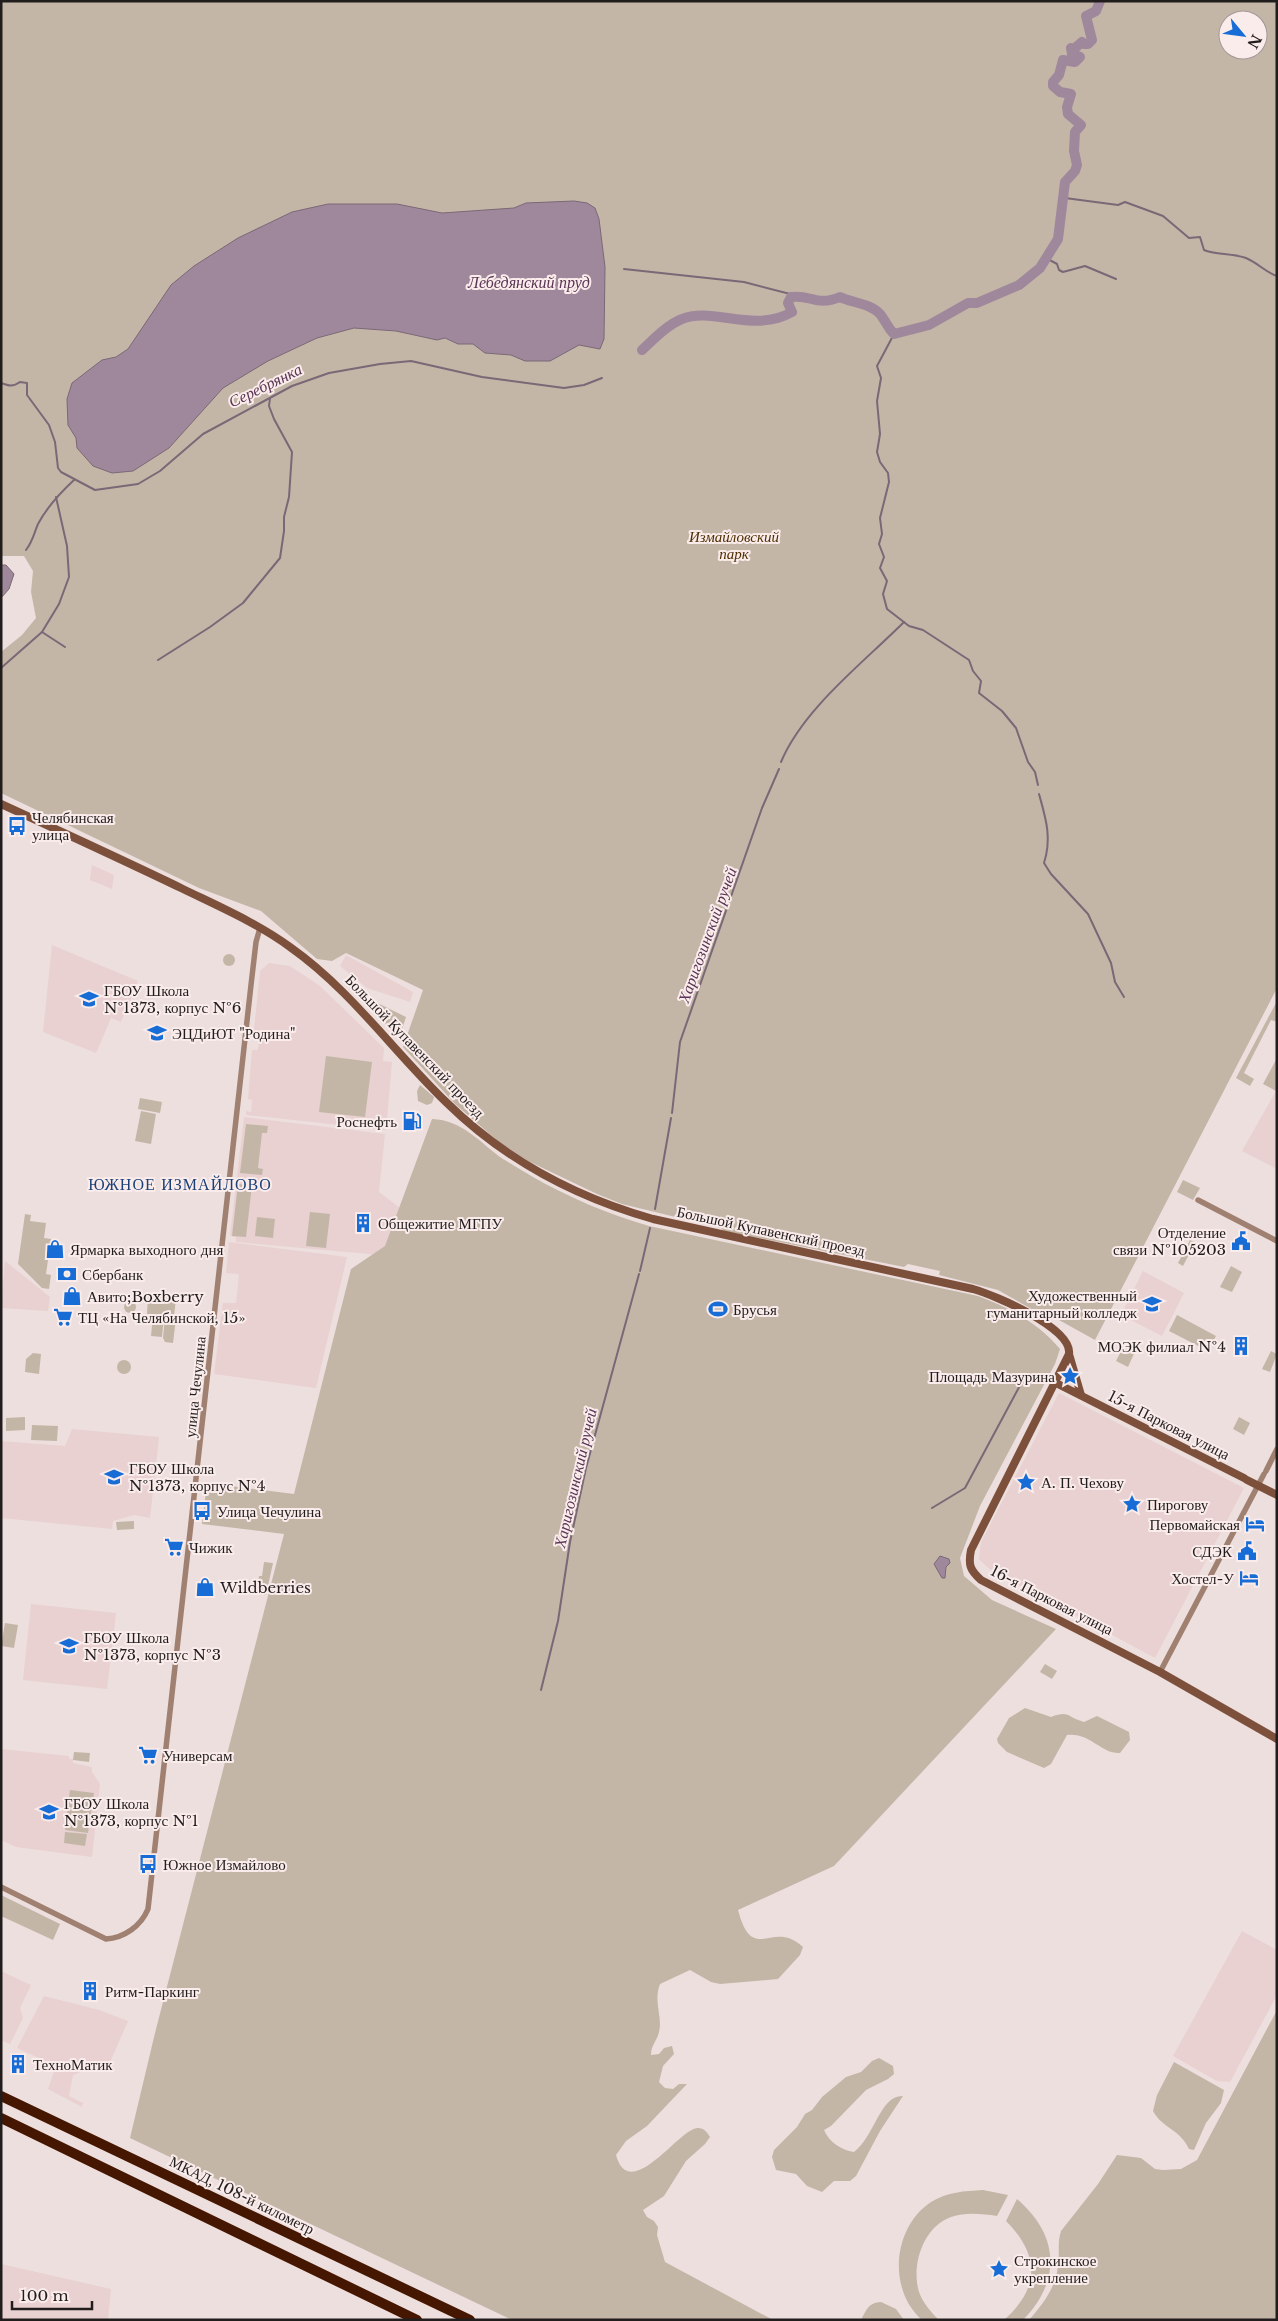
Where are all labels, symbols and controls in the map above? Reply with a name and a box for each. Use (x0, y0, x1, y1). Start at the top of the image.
north arrow (1218, 10, 1268, 60)
text: N (1243, 31, 1265, 51)
water label: Лебедянский пруд (467, 272, 590, 292)
water label: Серебрянка (225, 359, 305, 411)
park label: Измайловский парк (688, 527, 780, 563)
place label: Челябинская улица (32, 808, 114, 844)
bus stop icon: Челябинская улица (6, 815, 28, 837)
water label: Харигозинский ручей (673, 865, 741, 1006)
street label: Большой Купавенский проезд (341, 970, 489, 1122)
place label: ГБОУ Школа №1373, корпус №6 (104, 981, 241, 1017)
school or university icon: ГБОУ Школа №1373, корпус №6 (78, 988, 100, 1010)
school or university icon: ЭЦДиЮТ "Родина" (146, 1022, 168, 1044)
place label: ЭЦДиЮТ "Родина" (172, 1024, 296, 1043)
fuel station icon: Роснефть (401, 1110, 423, 1132)
place label: Роснефть (337, 1112, 397, 1131)
district label: ЮЖНОЕ ИЗМАЙЛОВО (88, 1174, 272, 1194)
street label: Большой Купавенский проезд (675, 1202, 867, 1260)
building icon: Общежитие МГПУ (352, 1212, 374, 1234)
place label: Общежитие МГПУ (378, 1214, 502, 1233)
place label: Отделение связи №105203 (1113, 1223, 1226, 1259)
public building icon: Отделение связи №105203 (1230, 1230, 1252, 1252)
shop icon: Ярмарка выходного дня (44, 1238, 66, 1260)
place label: Ярмарка выходного дня (70, 1240, 223, 1259)
bank icon: Сбербанк (56, 1263, 78, 1285)
place label: Сбербанк (82, 1265, 144, 1284)
shop icon: Авито;Boxberry (61, 1285, 83, 1307)
place label: Художественный гуманитарный колледж (987, 1286, 1138, 1322)
place label: Авито;Boxberry (87, 1287, 204, 1306)
school or university icon: Художественный гуманитарный колледж (1141, 1293, 1163, 1315)
sports icon: Брусья (707, 1298, 729, 1320)
place label: Брусья (733, 1300, 777, 1319)
supermarket icon: ТЦ «На Челябинской, 15» (52, 1306, 74, 1328)
place label: ТЦ «На Челябинской, 15» (78, 1308, 246, 1327)
street label: улица Чечулина (180, 1335, 210, 1439)
building icon: МОЭК филиал №4 (1230, 1335, 1252, 1357)
place label: МОЭК филиал №4 (1098, 1337, 1226, 1356)
place icon: Площадь Мазурина (1059, 1365, 1081, 1387)
place label: Площадь Мазурина (929, 1367, 1055, 1386)
street label: 15-я Парковая улица (1105, 1386, 1233, 1464)
water label: Харигозинский ручей (549, 1406, 601, 1551)
place label: ГБОУ Школа №1373, корпус №4 (129, 1459, 265, 1495)
school or university icon: ГБОУ Школа №1373, корпус №4 (103, 1466, 125, 1488)
place icon: А. П. Чехову (1015, 1471, 1037, 1493)
place label: А. П. Чехову (1041, 1473, 1124, 1492)
place icon: Пирогову (1121, 1493, 1143, 1515)
place label: Пирогову (1147, 1495, 1209, 1514)
bus stop icon: Улица Чечулина (191, 1500, 213, 1522)
place label: Улица Чечулина (217, 1502, 321, 1521)
hotel icon: Первомайская (1244, 1513, 1266, 1535)
place label: Первомайская (1149, 1515, 1240, 1534)
supermarket icon: Чижик (163, 1536, 185, 1558)
place label: Чижик (189, 1538, 233, 1557)
public building icon: СДЭК (1236, 1540, 1258, 1562)
place label: СДЭК (1192, 1542, 1233, 1561)
street label: 16-я Парковая улица (987, 1561, 1117, 1639)
hotel icon: Хостел-У (1238, 1567, 1260, 1589)
place label: Хостел-У (1171, 1569, 1234, 1588)
shop icon: Wildberries (194, 1576, 216, 1598)
place label: Wildberries (219, 1578, 311, 1597)
place label: ГБОУ Школа №1373, корпус №3 (84, 1628, 221, 1664)
school or university icon: ГБОУ Школа №1373, корпус №3 (58, 1635, 80, 1657)
supermarket icon: Универсам (137, 1744, 159, 1766)
place label: Универсам (163, 1746, 233, 1765)
place label: ГБОУ Школа №1373, корпус №1 (64, 1794, 198, 1830)
school or university icon: ГБОУ Школа №1373, корпус №1 (38, 1801, 60, 1823)
bus stop icon: Южное Измайлово (137, 1853, 159, 1875)
place label: Южное Измайлово (163, 1855, 286, 1874)
building icon: Ритм-Паркинг (79, 1980, 101, 2002)
place label: Ритм-Паркинг (105, 1982, 199, 2001)
building icon: ТехноМатик (7, 2053, 29, 2075)
place label: ТехноМатик (33, 2055, 113, 2074)
street label: МКАД, 108-й километр (166, 2152, 318, 2238)
place label: Строкинское укрепление (1014, 2251, 1097, 2287)
place icon: Строкинское укрепление (988, 2258, 1010, 2280)
scale bar (12, 2278, 92, 2310)
text: 100 m (20, 2286, 69, 2305)

